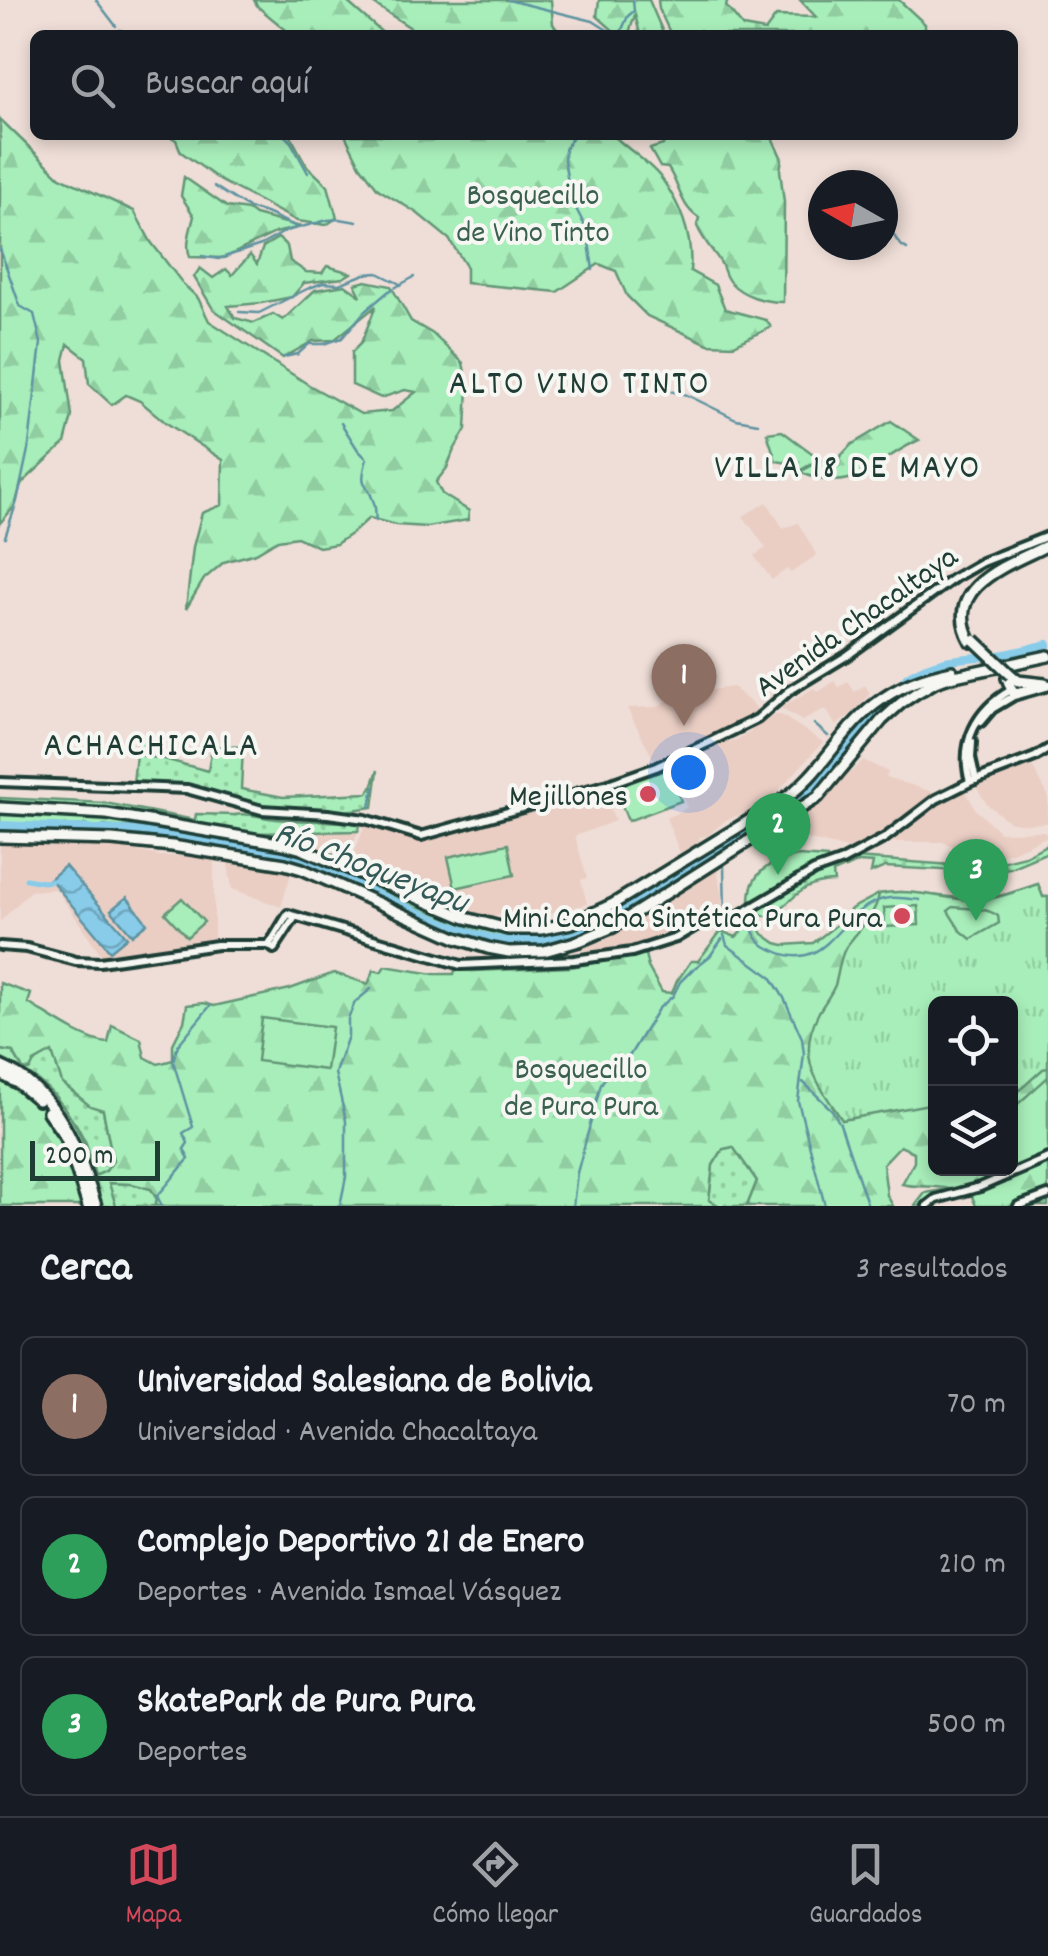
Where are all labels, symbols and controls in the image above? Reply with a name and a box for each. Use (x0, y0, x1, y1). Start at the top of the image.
search box (30, 30, 1018, 140)
icon: search (65, 58, 120, 113)
text: Buscar aquí (145, 58, 309, 113)
north arrow (808, 170, 898, 260)
park label: Bosquecillo de Vino Tinto (456, 175, 610, 258)
district label: ALTO VINO TINTO (449, 361, 711, 411)
district label: VILLA 18 DE MAYO (714, 445, 982, 495)
street label: Avenida Chacaltaya (747, 536, 970, 711)
pin: 1 (652, 644, 716, 726)
district label: ACHACHICALA (44, 723, 260, 773)
your location (663, 747, 714, 798)
place label: Mejillones (509, 776, 628, 822)
marker: Mejillones (637, 783, 659, 805)
pin: 2 (746, 792, 810, 875)
water label: Río Choqueyapu (266, 810, 477, 931)
pin: 3 (944, 838, 1008, 921)
place label: Mini Cancha Sintética Pura Pura (503, 898, 883, 944)
marker: Mini Cancha Sintética Pura Pura (891, 905, 913, 927)
map controls (928, 996, 1018, 1176)
button: locate (928, 996, 1018, 1086)
park label: Bosquecillo de Pura Pura (504, 1049, 659, 1132)
button: layers (928, 1086, 1018, 1176)
scale bar (30, 1136, 160, 1180)
text: 200 m (45, 1138, 113, 1178)
text: Cerca (40, 1241, 131, 1301)
text: 3 resultados (856, 1248, 1008, 1294)
text: Universidad Salesiana de Bolivia (137, 1356, 592, 1411)
text: 1 (71, 1383, 78, 1429)
text: 70 m (947, 1383, 1006, 1429)
text: Universidad · Avenida Chacaltaya (137, 1411, 537, 1457)
text: Complejo Deportivo 21 de Enero (137, 1516, 584, 1571)
text: 2 (68, 1543, 81, 1589)
text: 210 m (938, 1543, 1006, 1589)
text: Deportes · Avenida Ismael Vásquez (137, 1571, 561, 1617)
text: SkatePark de Pura Pura (137, 1676, 474, 1731)
text: 3 (67, 1703, 82, 1749)
text: 500 m (927, 1703, 1006, 1749)
text: Deportes (137, 1731, 248, 1777)
tab: Mapa (126, 1837, 181, 1937)
tab: Cómo llegar (432, 1837, 558, 1937)
tab: Guardados (809, 1837, 922, 1937)

